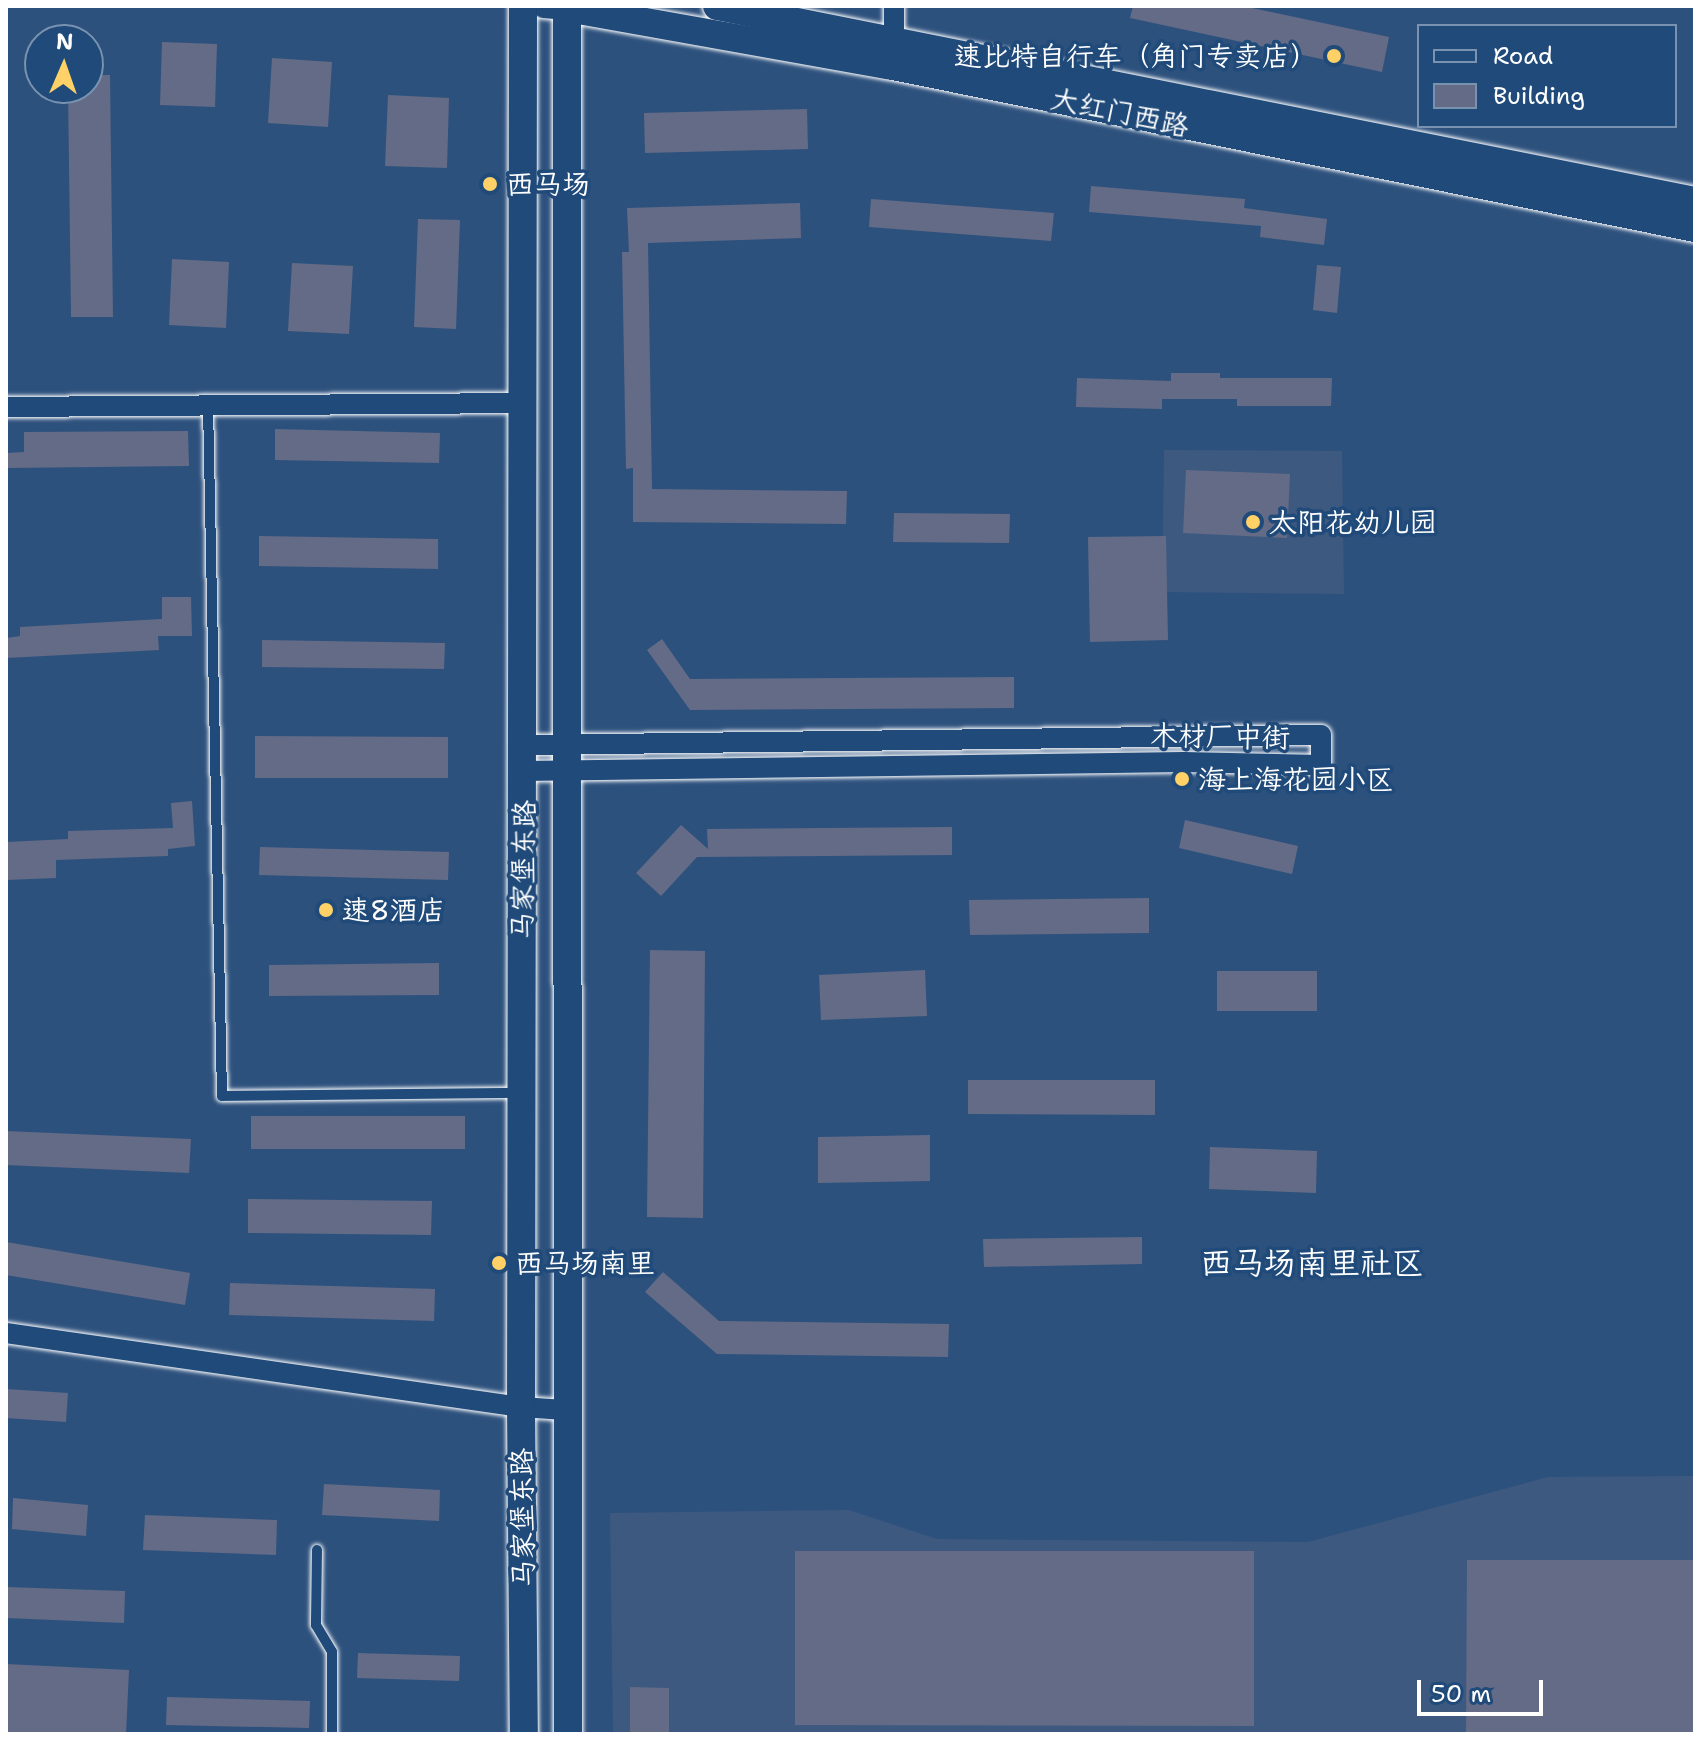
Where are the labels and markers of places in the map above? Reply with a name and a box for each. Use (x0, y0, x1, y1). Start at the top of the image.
place label: 速比特自行车（角门专卖店） (954, 39, 1318, 73)
marker: 速比特自行车（角门专卖店） (1325, 47, 1343, 65)
place label: 西马场 (506, 167, 590, 201)
marker: 西马场 (481, 175, 499, 193)
place label: 太阳花幼儿园 (1269, 505, 1437, 539)
marker: 太阳花幼儿园 (1244, 513, 1262, 531)
place label: 海上海花园小区 (1198, 762, 1394, 796)
marker: 海上海花园小区 (1173, 770, 1191, 788)
place label: 速8酒店 (342, 893, 446, 927)
marker: 速8酒店 (317, 901, 335, 919)
place label: 西马场南里 (515, 1246, 655, 1280)
marker: 西马场南里 (490, 1254, 508, 1272)

